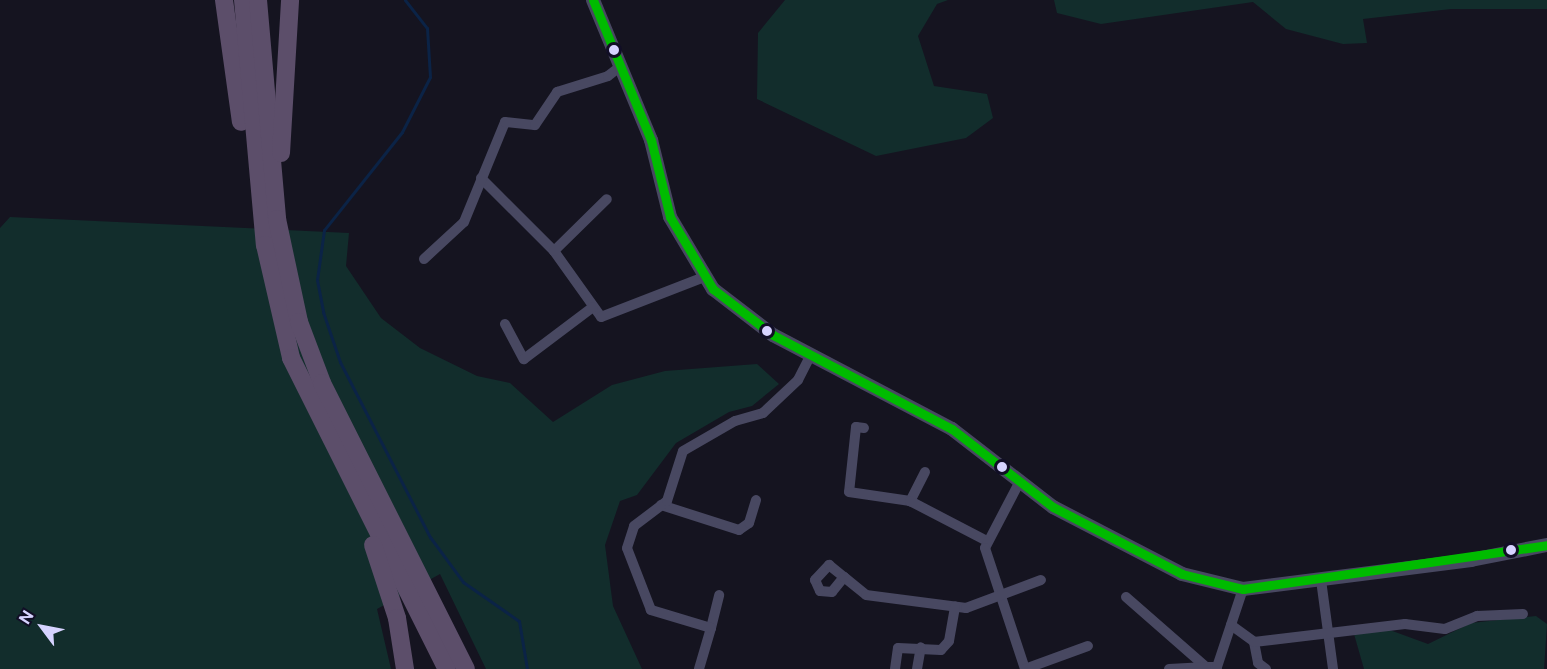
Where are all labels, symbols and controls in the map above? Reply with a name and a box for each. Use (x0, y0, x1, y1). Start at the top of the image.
unlabelled marker (608, 44, 620, 56)
unlabelled marker (761, 325, 773, 337)
unlabelled marker (996, 461, 1008, 473)
unlabelled marker (1505, 544, 1517, 556)
north arrow (12, 597, 72, 657)
text: N (15, 607, 38, 628)

